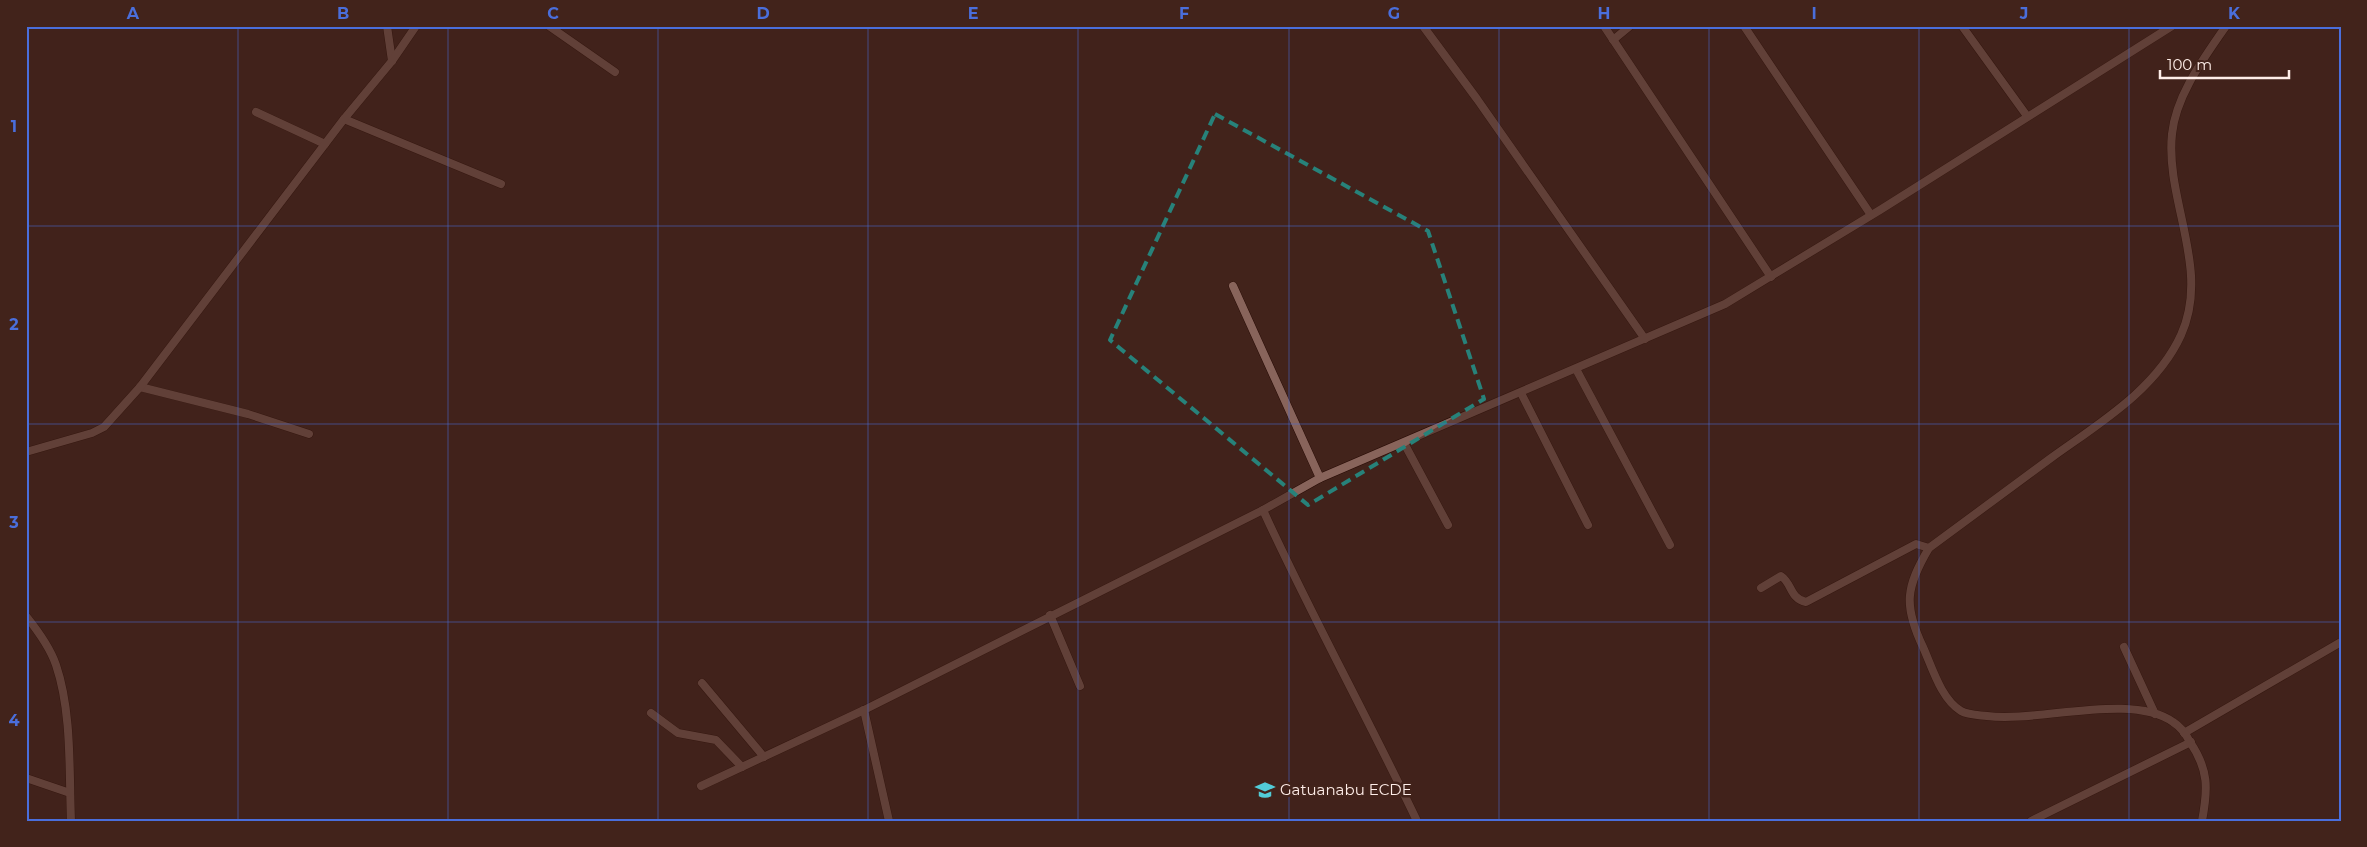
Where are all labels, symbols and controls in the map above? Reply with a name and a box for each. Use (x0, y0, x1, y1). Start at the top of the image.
text: A (126, 4, 140, 23)
text: B (337, 4, 349, 23)
text: C (547, 4, 559, 23)
text: D (756, 4, 770, 23)
text: E (968, 4, 978, 23)
text: F (1179, 4, 1189, 23)
text: G (1388, 4, 1400, 23)
text: H (1598, 4, 1610, 23)
text: I (1811, 4, 1817, 23)
text: J (2019, 4, 2028, 23)
text: K (2228, 4, 2241, 23)
scale bar (2160, 48, 2288, 80)
text: 100 m (2167, 55, 2212, 74)
text: 1 (11, 117, 17, 136)
text: 2 (9, 315, 19, 334)
text: 3 (8, 513, 19, 532)
text: 4 (8, 711, 20, 730)
school or university icon: Gatuanabu ECDE (1254, 779, 1276, 801)
place label: Gatuanabu ECDE (1280, 780, 1412, 799)

